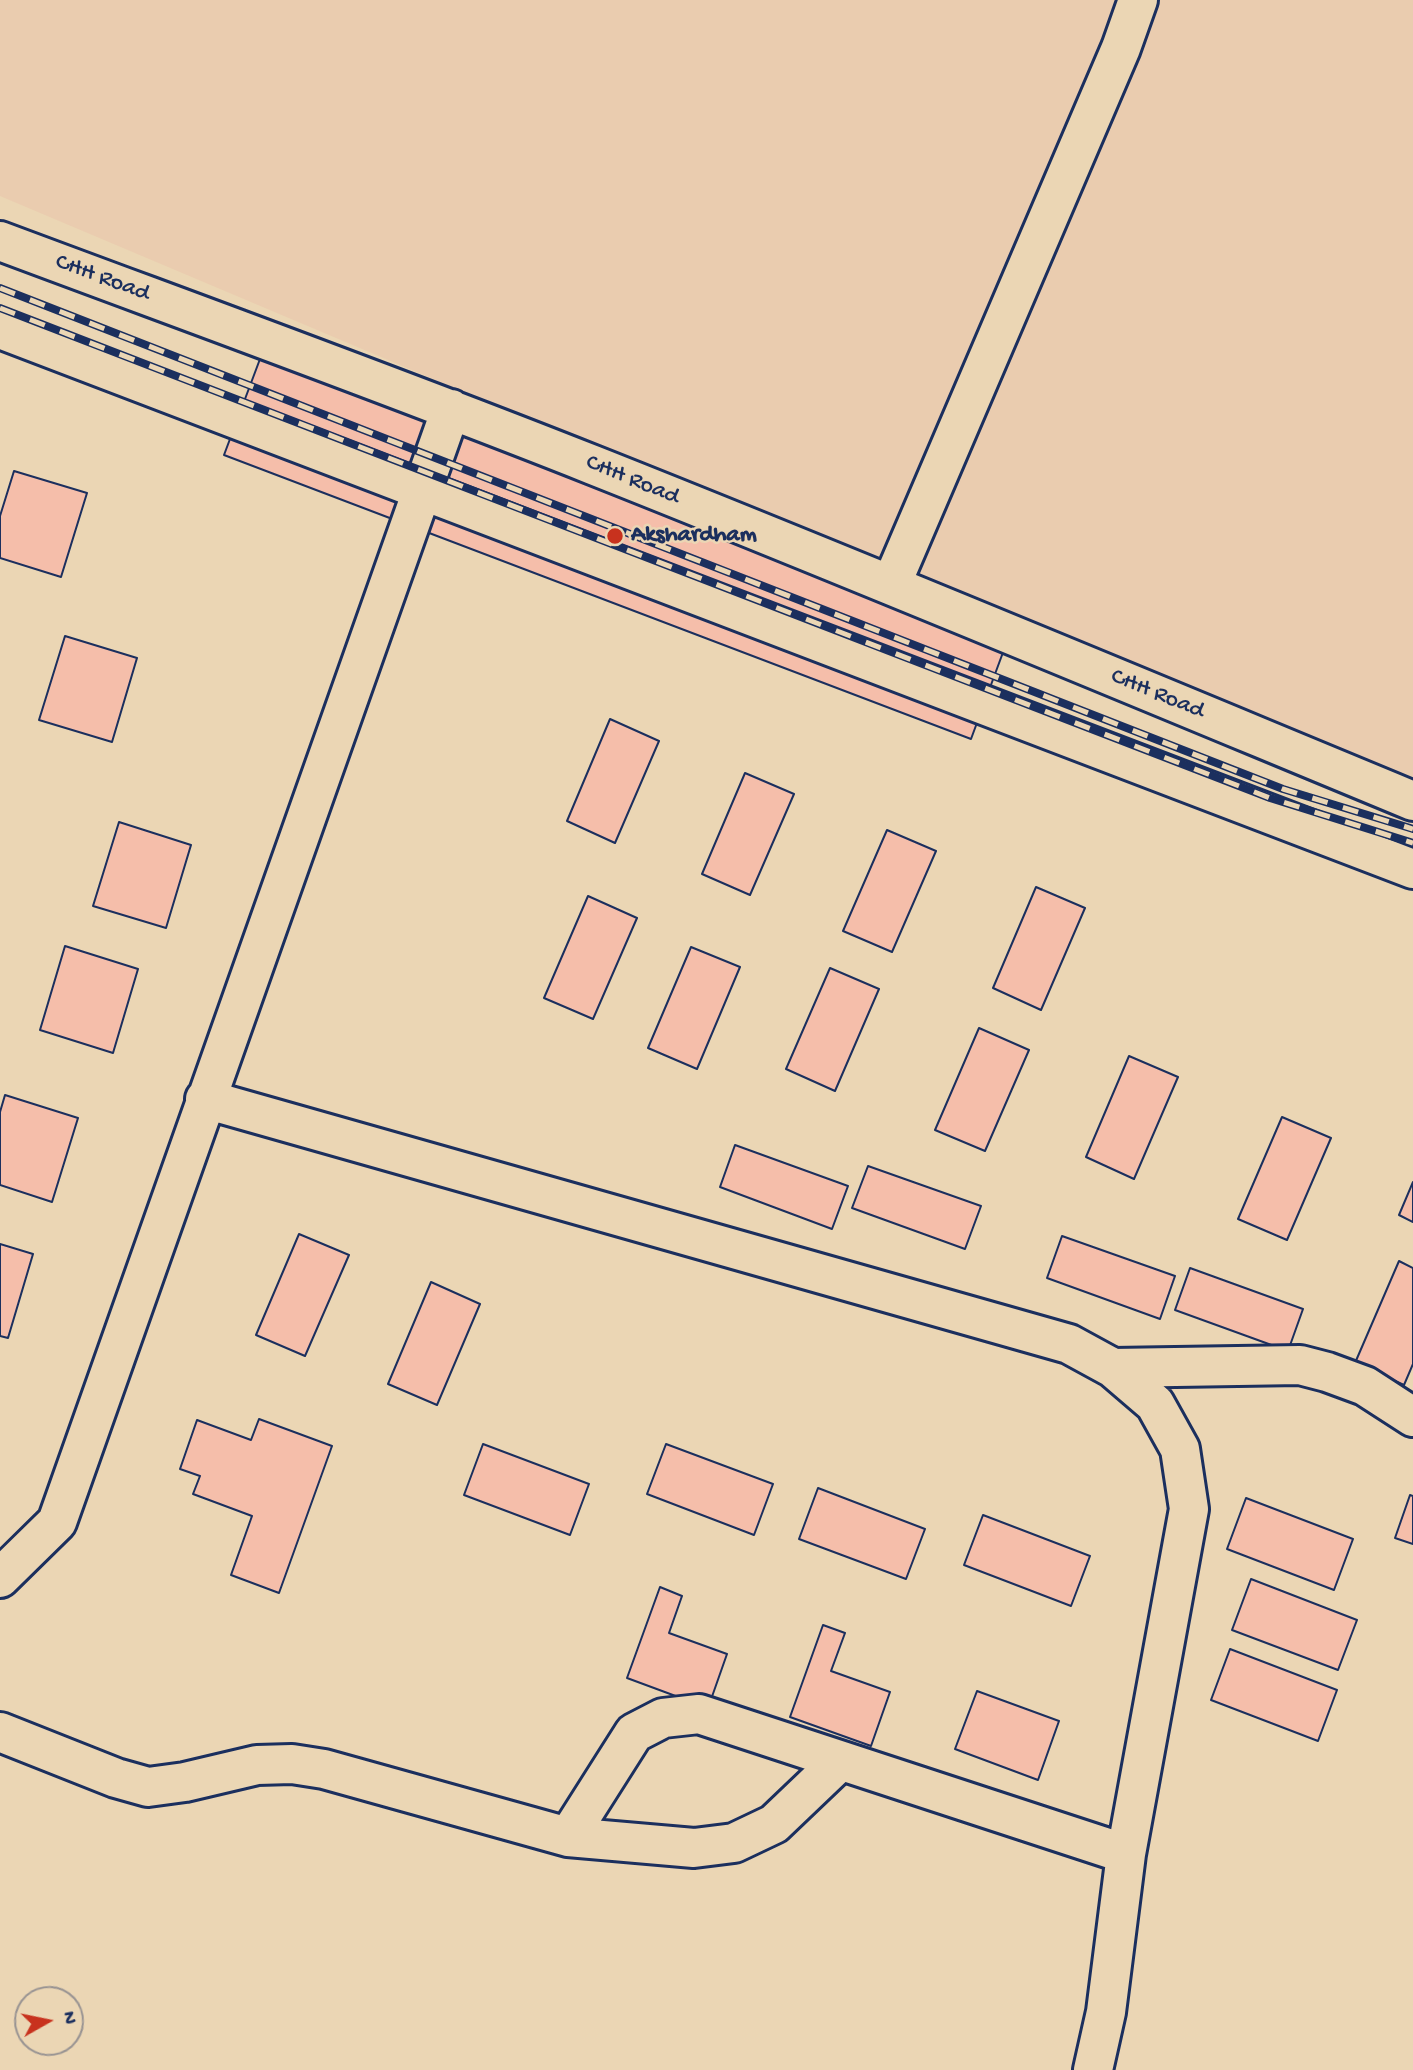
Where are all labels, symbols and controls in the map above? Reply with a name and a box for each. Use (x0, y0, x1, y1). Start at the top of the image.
street label: CHH Road (51, 249, 153, 309)
street label: CHH Road (581, 449, 683, 513)
place label: Akshardham (631, 522, 757, 550)
marker: Akshardham (605, 526, 625, 546)
street label: CHH Road (1106, 663, 1208, 727)
north arrow (14, 1986, 84, 2056)
text: N (56, 2010, 81, 2026)

